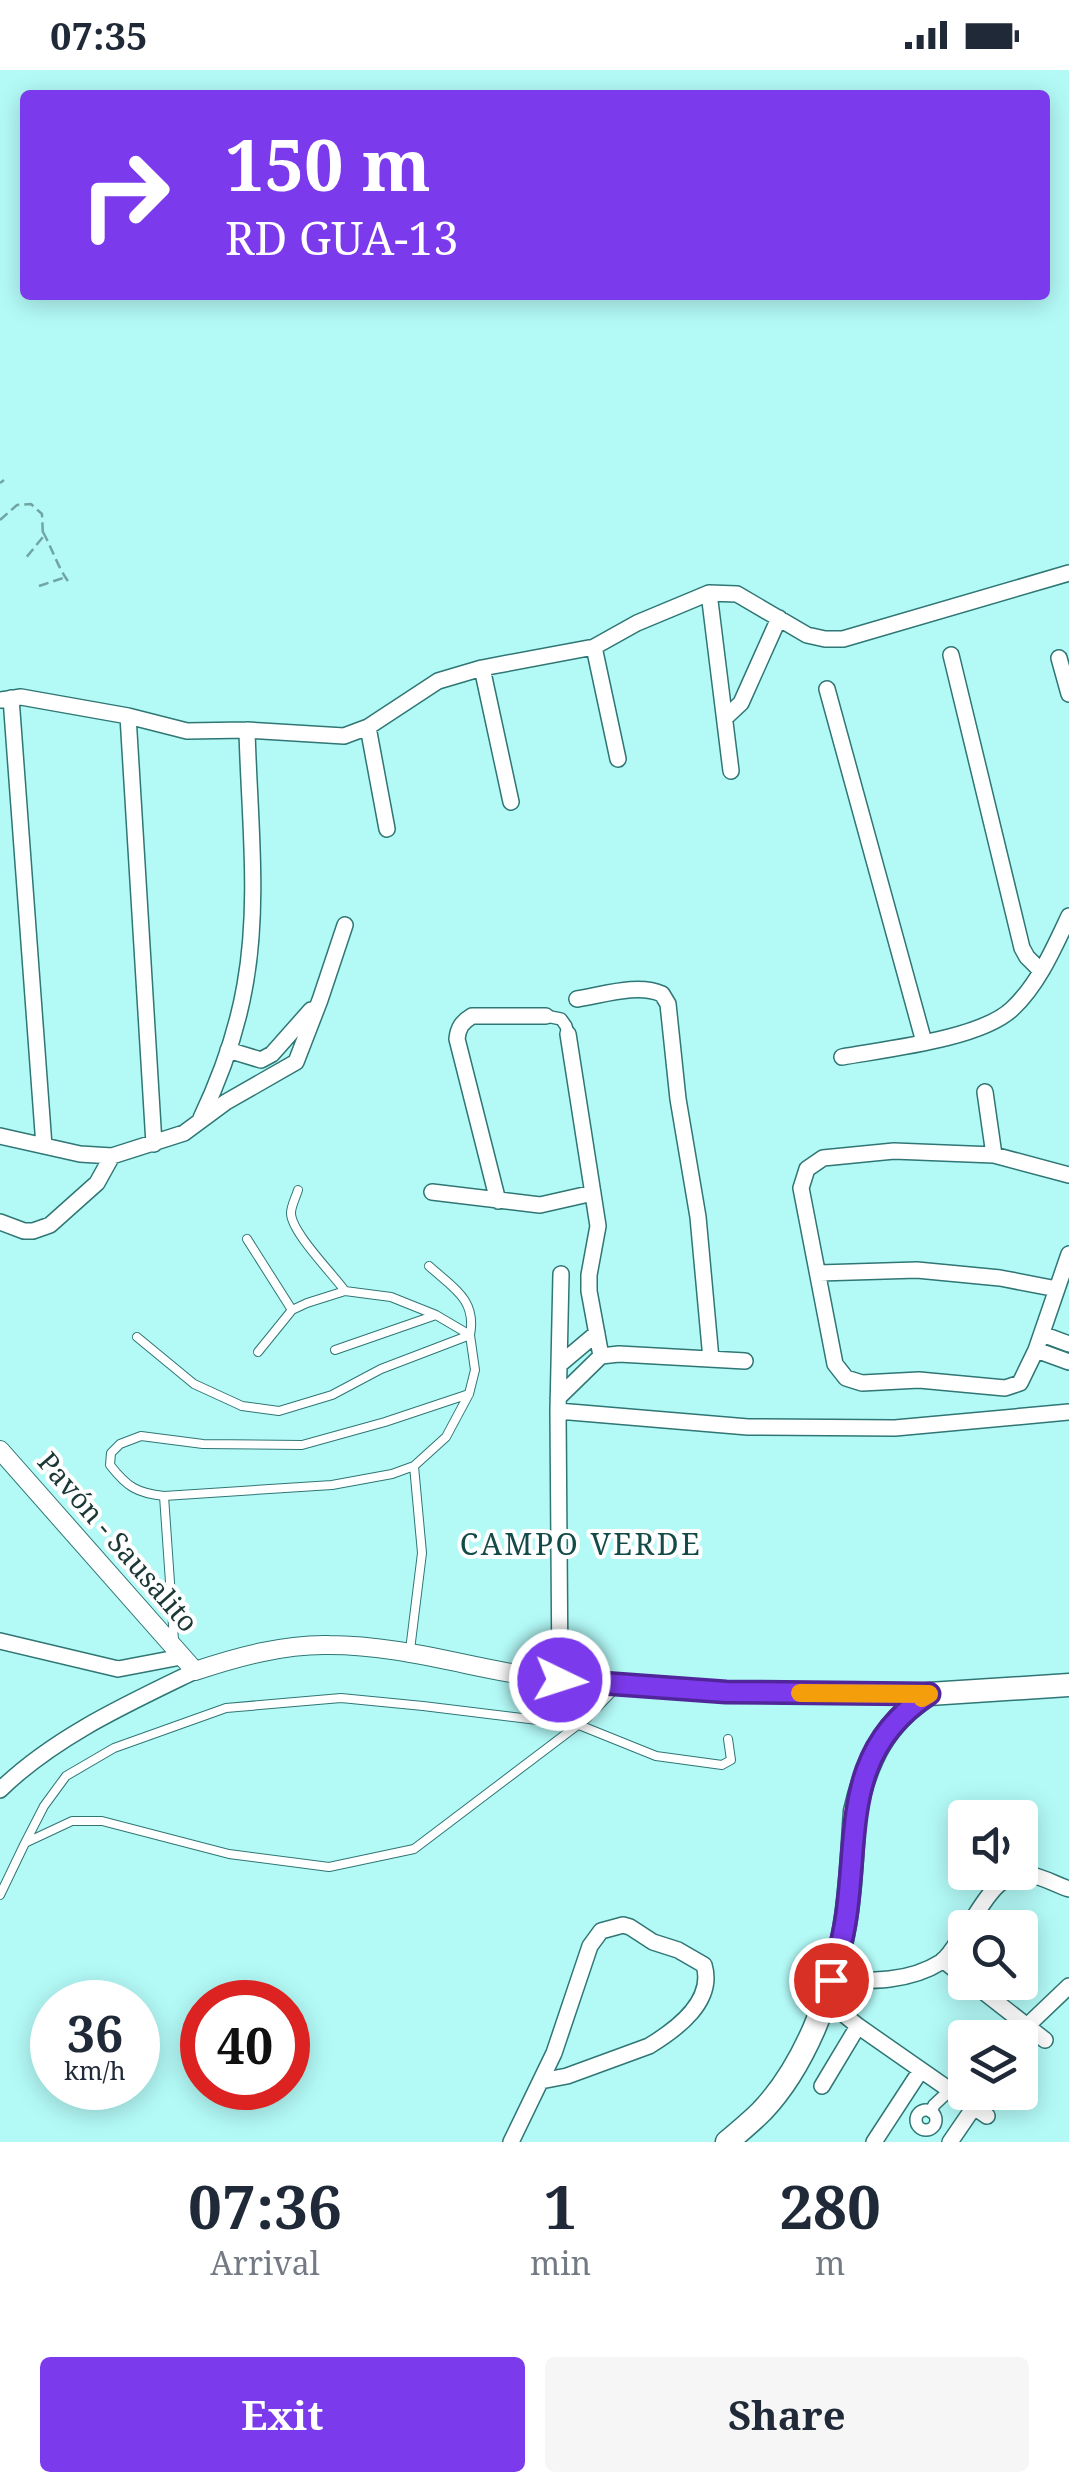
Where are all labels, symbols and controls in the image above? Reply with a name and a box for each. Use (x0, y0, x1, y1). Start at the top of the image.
text: 07:35 (50, 9, 147, 61)
text: 150 m (225, 116, 431, 212)
icon: right (60, 130, 190, 260)
text: RD GUA-13 (225, 207, 458, 268)
street label: Pavón - Sausalito (30, 1443, 208, 1640)
district label: CAMPO VERDE (460, 1523, 702, 1564)
position arrow (508, 1628, 612, 1732)
map controls (948, 1800, 1038, 2110)
button: sound (948, 1800, 1038, 1890)
button: search (948, 1910, 1038, 2000)
pin (789, 1938, 874, 2023)
icon: arrive (804, 1953, 859, 2008)
speed limit sign: 40 (180, 1980, 310, 2110)
text: 36 (67, 1999, 123, 2067)
button: layers (948, 2020, 1038, 2110)
text: km/h (64, 2053, 126, 2087)
text: 07:36 (188, 2165, 342, 2247)
text: 1 (544, 2165, 578, 2247)
text: 280 (779, 2165, 881, 2247)
text: Arrival (210, 2241, 320, 2284)
text: min (530, 2241, 591, 2284)
text: m (815, 2241, 845, 2284)
button: Exit (40, 2357, 525, 2472)
button: Share (545, 2357, 1029, 2472)

